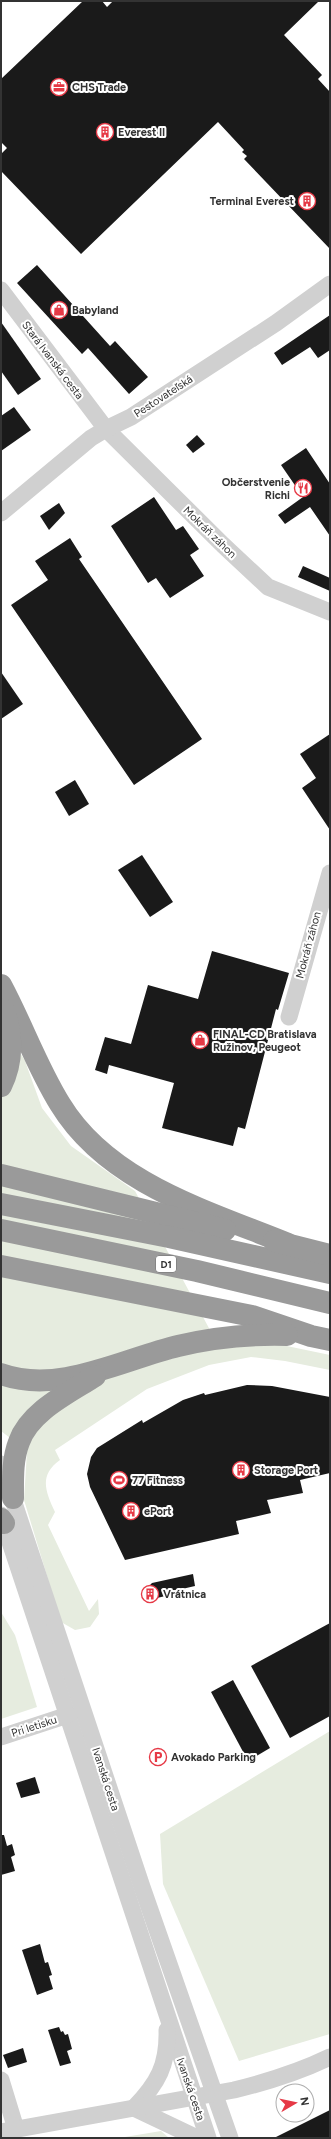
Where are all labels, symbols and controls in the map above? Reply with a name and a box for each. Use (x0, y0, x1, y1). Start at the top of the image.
office icon: CHS Trade (49, 77, 69, 97)
place label: CHS Trade (72, 81, 126, 94)
building icon: Everest II (95, 122, 115, 142)
place label: Everest II (118, 126, 165, 139)
building icon: Terminal Everest (297, 191, 317, 211)
place label: Terminal Everest (210, 195, 295, 208)
shop icon: Babyland (49, 300, 69, 320)
place label: Babyland (72, 304, 119, 317)
street label: Stará Ivanská cesta (19, 319, 86, 402)
street label: Pestovateľská (131, 373, 195, 420)
place label: Občerstvenie Richi (222, 476, 290, 502)
restaurant icon: Občerstvenie Richi (293, 478, 313, 498)
street label: Mokráň záhon (180, 504, 239, 561)
street label: Mokráň záhon (293, 910, 324, 980)
place label: FINAL-CD Bratislava Ružinov, Peugeot (213, 1028, 317, 1054)
shop icon: FINAL-CD Bratislava Ružinov, Peugeot (190, 1030, 210, 1050)
road number: D1 (156, 1256, 176, 1272)
building icon: Storage Port (231, 1460, 251, 1480)
place label: Storage Port (254, 1464, 319, 1477)
sports icon: 77 Fitness (109, 1470, 129, 1490)
place label: 77 Fitness (132, 1474, 183, 1487)
building icon: ePort (121, 1501, 141, 1521)
place label: ePort (144, 1505, 172, 1518)
building icon: Vrátnica (140, 1584, 160, 1604)
place label: Vrátnica (163, 1588, 206, 1601)
street label: Pri letisku (10, 1713, 59, 1740)
street label: Ivanská cesta (89, 1746, 122, 1812)
parking icon: Avokado Parking (148, 1747, 168, 1767)
place label: Avokado Parking (171, 1751, 256, 1764)
street label: Ivanská cesta (174, 2056, 207, 2122)
north arrow (275, 2083, 315, 2123)
text: N (297, 2096, 311, 2107)

